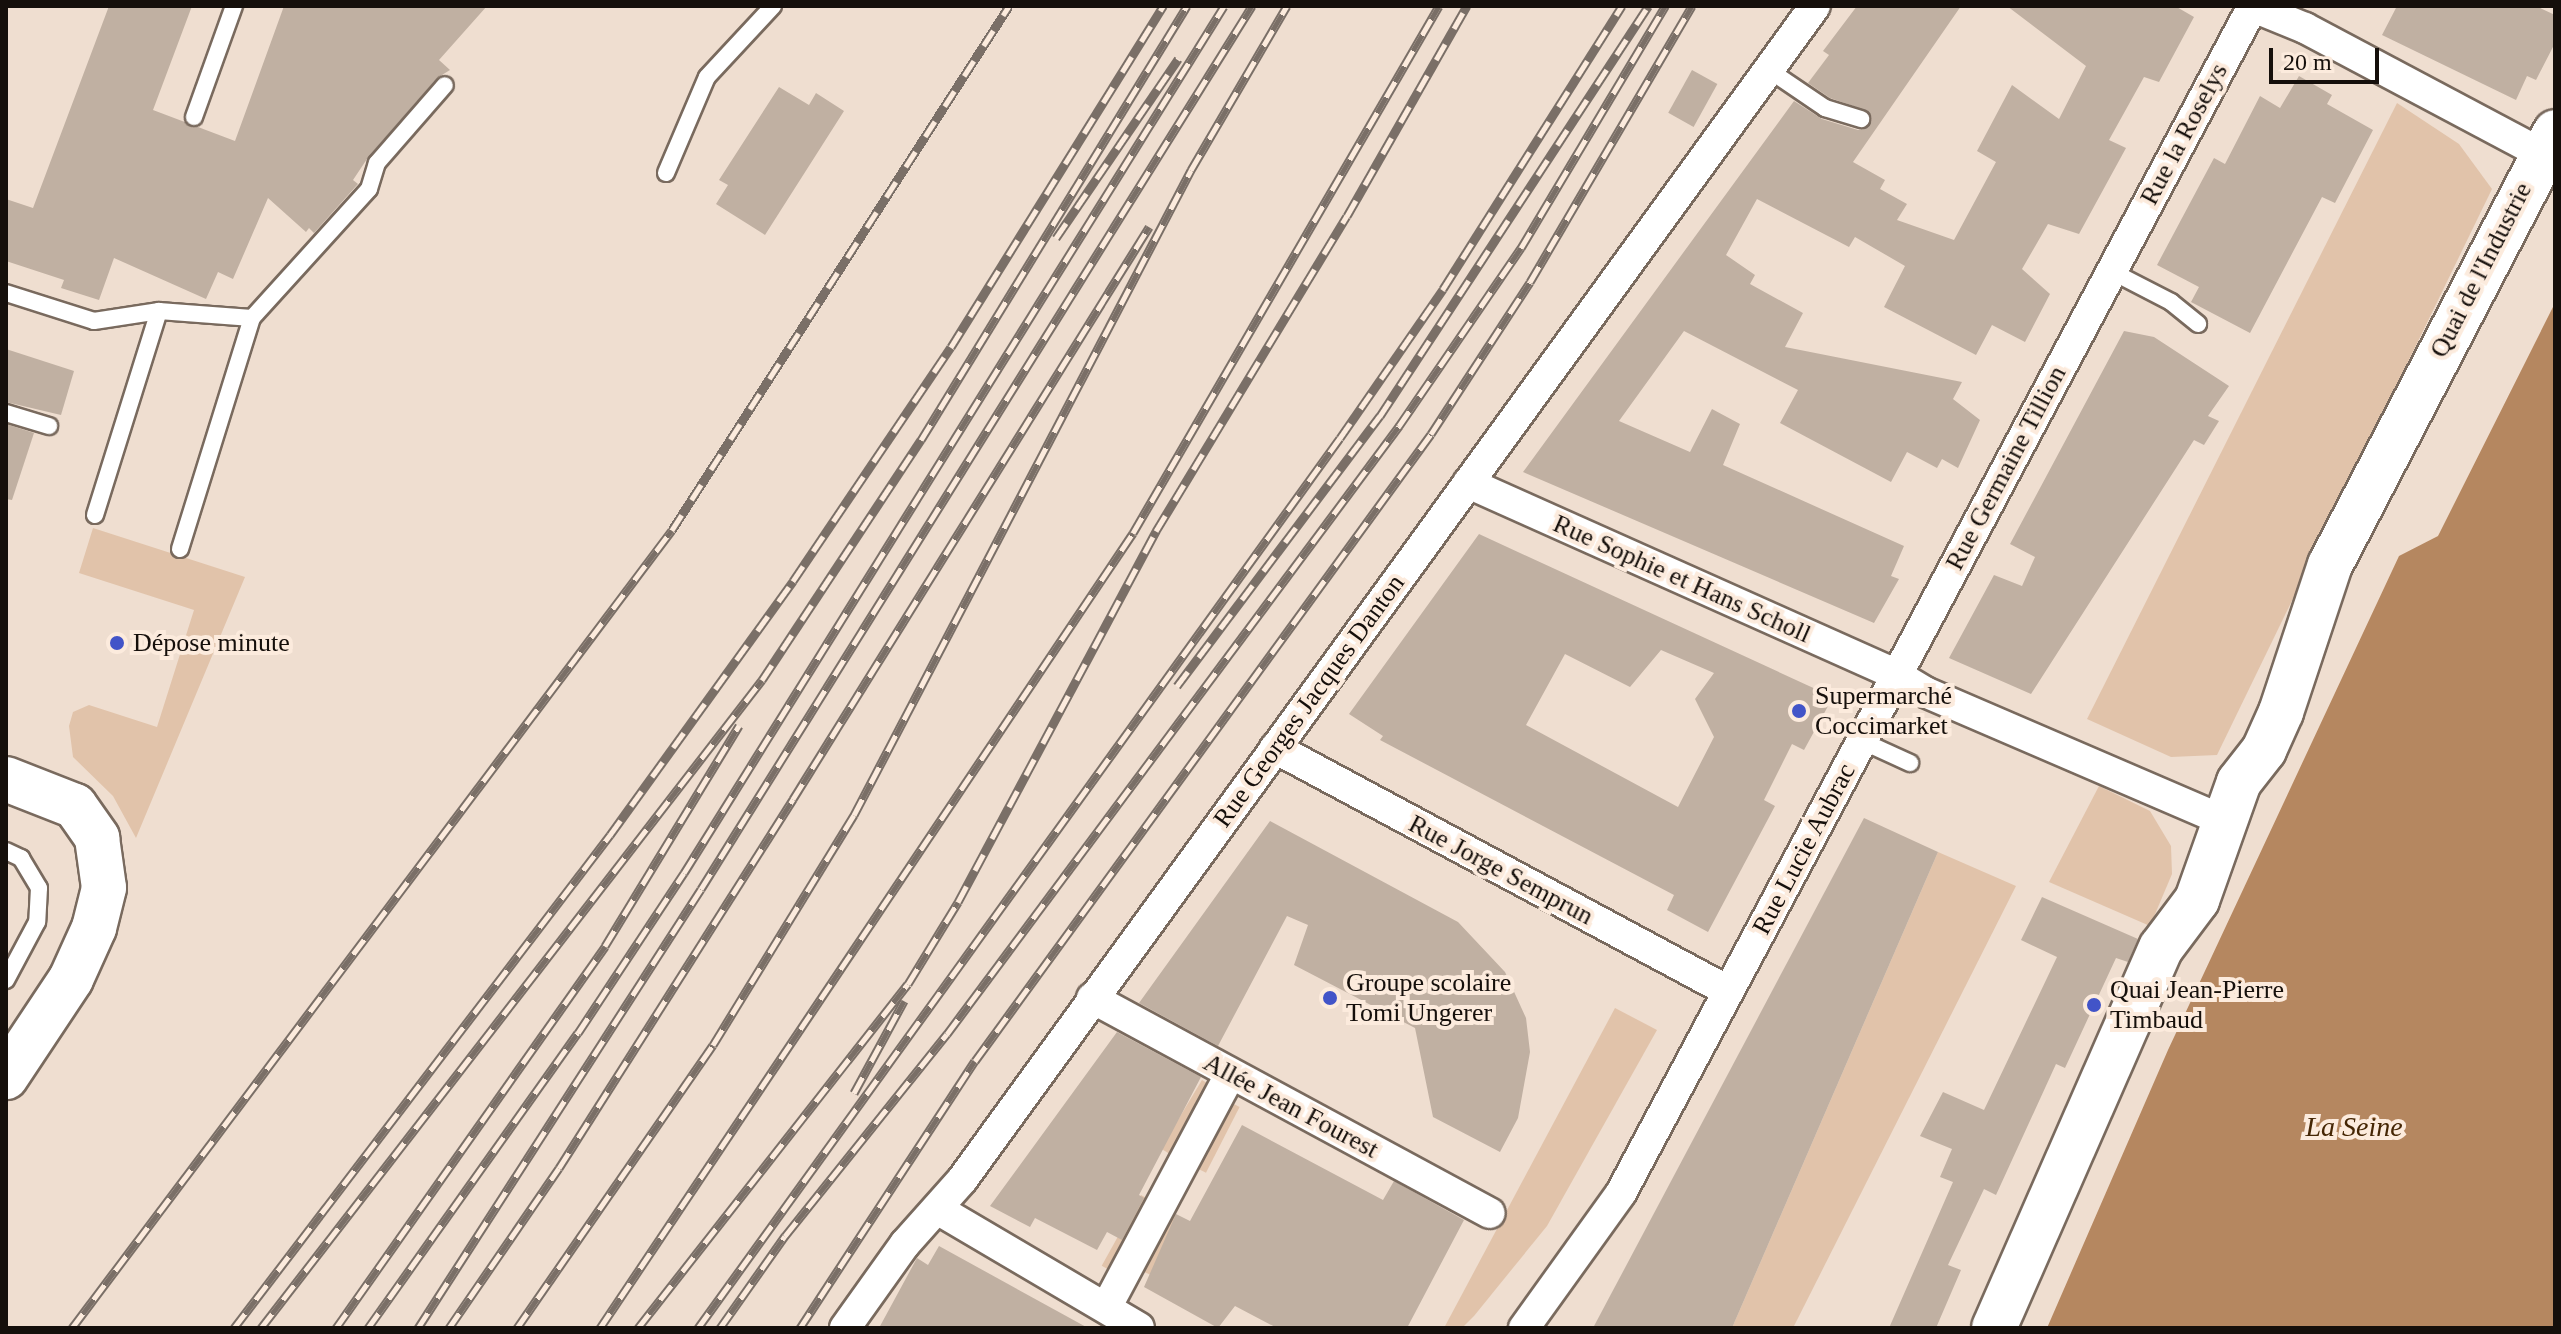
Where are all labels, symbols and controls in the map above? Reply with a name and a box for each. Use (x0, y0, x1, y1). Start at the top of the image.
scale bar (2273, 32, 2383, 82)
text: 20 m (2283, 49, 2332, 75)
street label: Rue la Roselys (2134, 58, 2234, 210)
street label: Quai de l'Industrie (2423, 177, 2539, 363)
street label: Rue Germaine Tillion (1939, 360, 2073, 576)
street label: Rue Sophie et Hans Scholl (1548, 508, 1816, 650)
street label: Rue Georges Jacques Danton (1207, 568, 1411, 834)
place label: Dépose minute (133, 627, 290, 659)
marker: Dépose minute (108, 634, 126, 652)
place label: Supermarché Coccimarket (1815, 680, 1952, 742)
marker: Supermarché Coccimarket (1790, 702, 1808, 720)
street label: Rue Lucie Aubrac (1745, 758, 1863, 940)
street label: Rue Jorge Semprun (1403, 808, 1599, 932)
place label: Groupe scolaire Tomi Ungerer (1346, 967, 1511, 1028)
place label: Quai Jean-Pierre Timbaud (2110, 974, 2284, 1036)
marker: Groupe scolaire Tomi Ungerer (1321, 989, 1339, 1007)
marker: Quai Jean-Pierre Timbaud (2085, 996, 2103, 1014)
street label: Allée Jean Fourest (1198, 1047, 1384, 1165)
water label: La Seine (2305, 1110, 2403, 1144)

